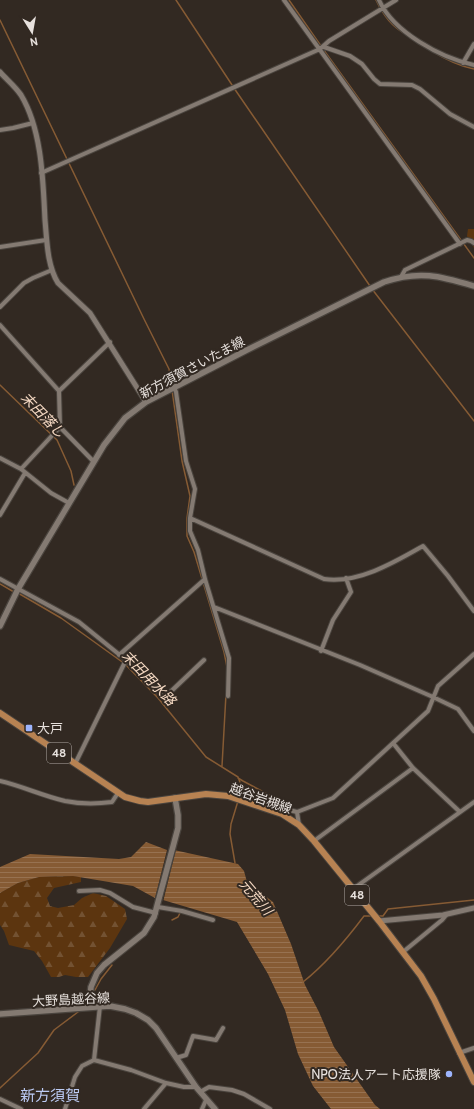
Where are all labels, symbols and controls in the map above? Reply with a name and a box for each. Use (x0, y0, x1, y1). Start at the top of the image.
north arrow (12, 12, 52, 52)
text: N (29, 34, 39, 49)
street label: 新方須賀さいたま線 (137, 333, 247, 401)
water label: 末田落し (17, 389, 69, 441)
water label: 末田用水路 (118, 647, 180, 710)
place label: 大戸 (37, 720, 63, 736)
marker: 大戸 (24, 723, 34, 733)
road number: 48 (47, 743, 71, 763)
street label: 越谷岩槻線 (228, 779, 294, 817)
water label: 元荒川 (236, 875, 278, 920)
road number: 48 (345, 885, 369, 905)
street label: 大野島越谷線 (32, 989, 110, 1009)
place label: NPO法人アート応援隊 (311, 1066, 441, 1082)
marker: NPO法人アート応援隊 (444, 1069, 454, 1079)
district label: 新方須賀 (20, 1087, 80, 1105)

